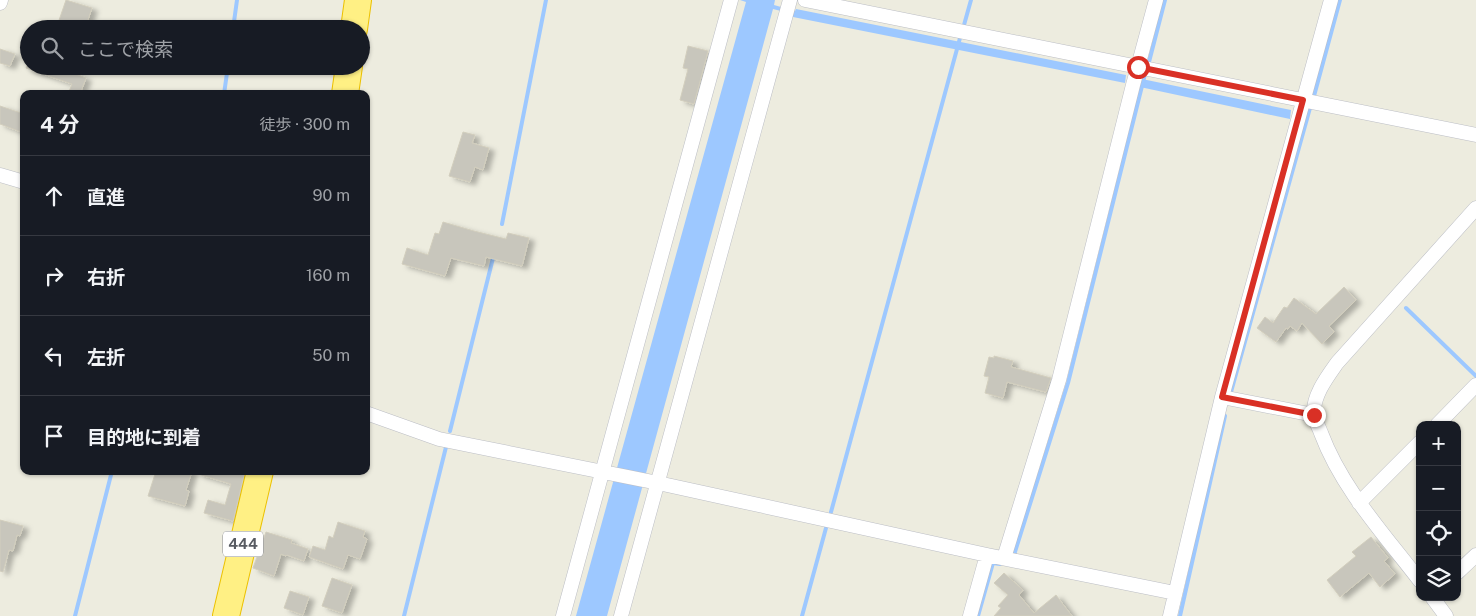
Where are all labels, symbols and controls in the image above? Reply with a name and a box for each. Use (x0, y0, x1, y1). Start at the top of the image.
search box (20, 20, 370, 75)
icon: search (38, 34, 66, 62)
text: ここで検索 (78, 38, 173, 60)
route start (1127, 56, 1150, 79)
text: 4 分 (40, 112, 80, 137)
text: 徒歩 · 300 m (259, 115, 350, 134)
icon: ahead (40, 182, 68, 210)
text: 直進 (87, 186, 125, 208)
text: 90 m (313, 186, 350, 205)
icon: right (40, 262, 68, 290)
text: 右折 (87, 266, 125, 288)
text: 160 m (306, 266, 350, 285)
icon: left (40, 342, 68, 370)
text: 左折 (87, 346, 125, 368)
text: 50 m (312, 346, 350, 365)
route end (1303, 404, 1326, 427)
map controls (1416, 421, 1461, 601)
button: + (1416, 421, 1461, 466)
icon: arrive (40, 422, 68, 450)
text: 目的地に到着 (87, 426, 201, 448)
button: − (1416, 466, 1461, 511)
button: locate (1416, 511, 1461, 556)
road number: 444 (223, 532, 263, 556)
button: layers (1416, 556, 1461, 601)

